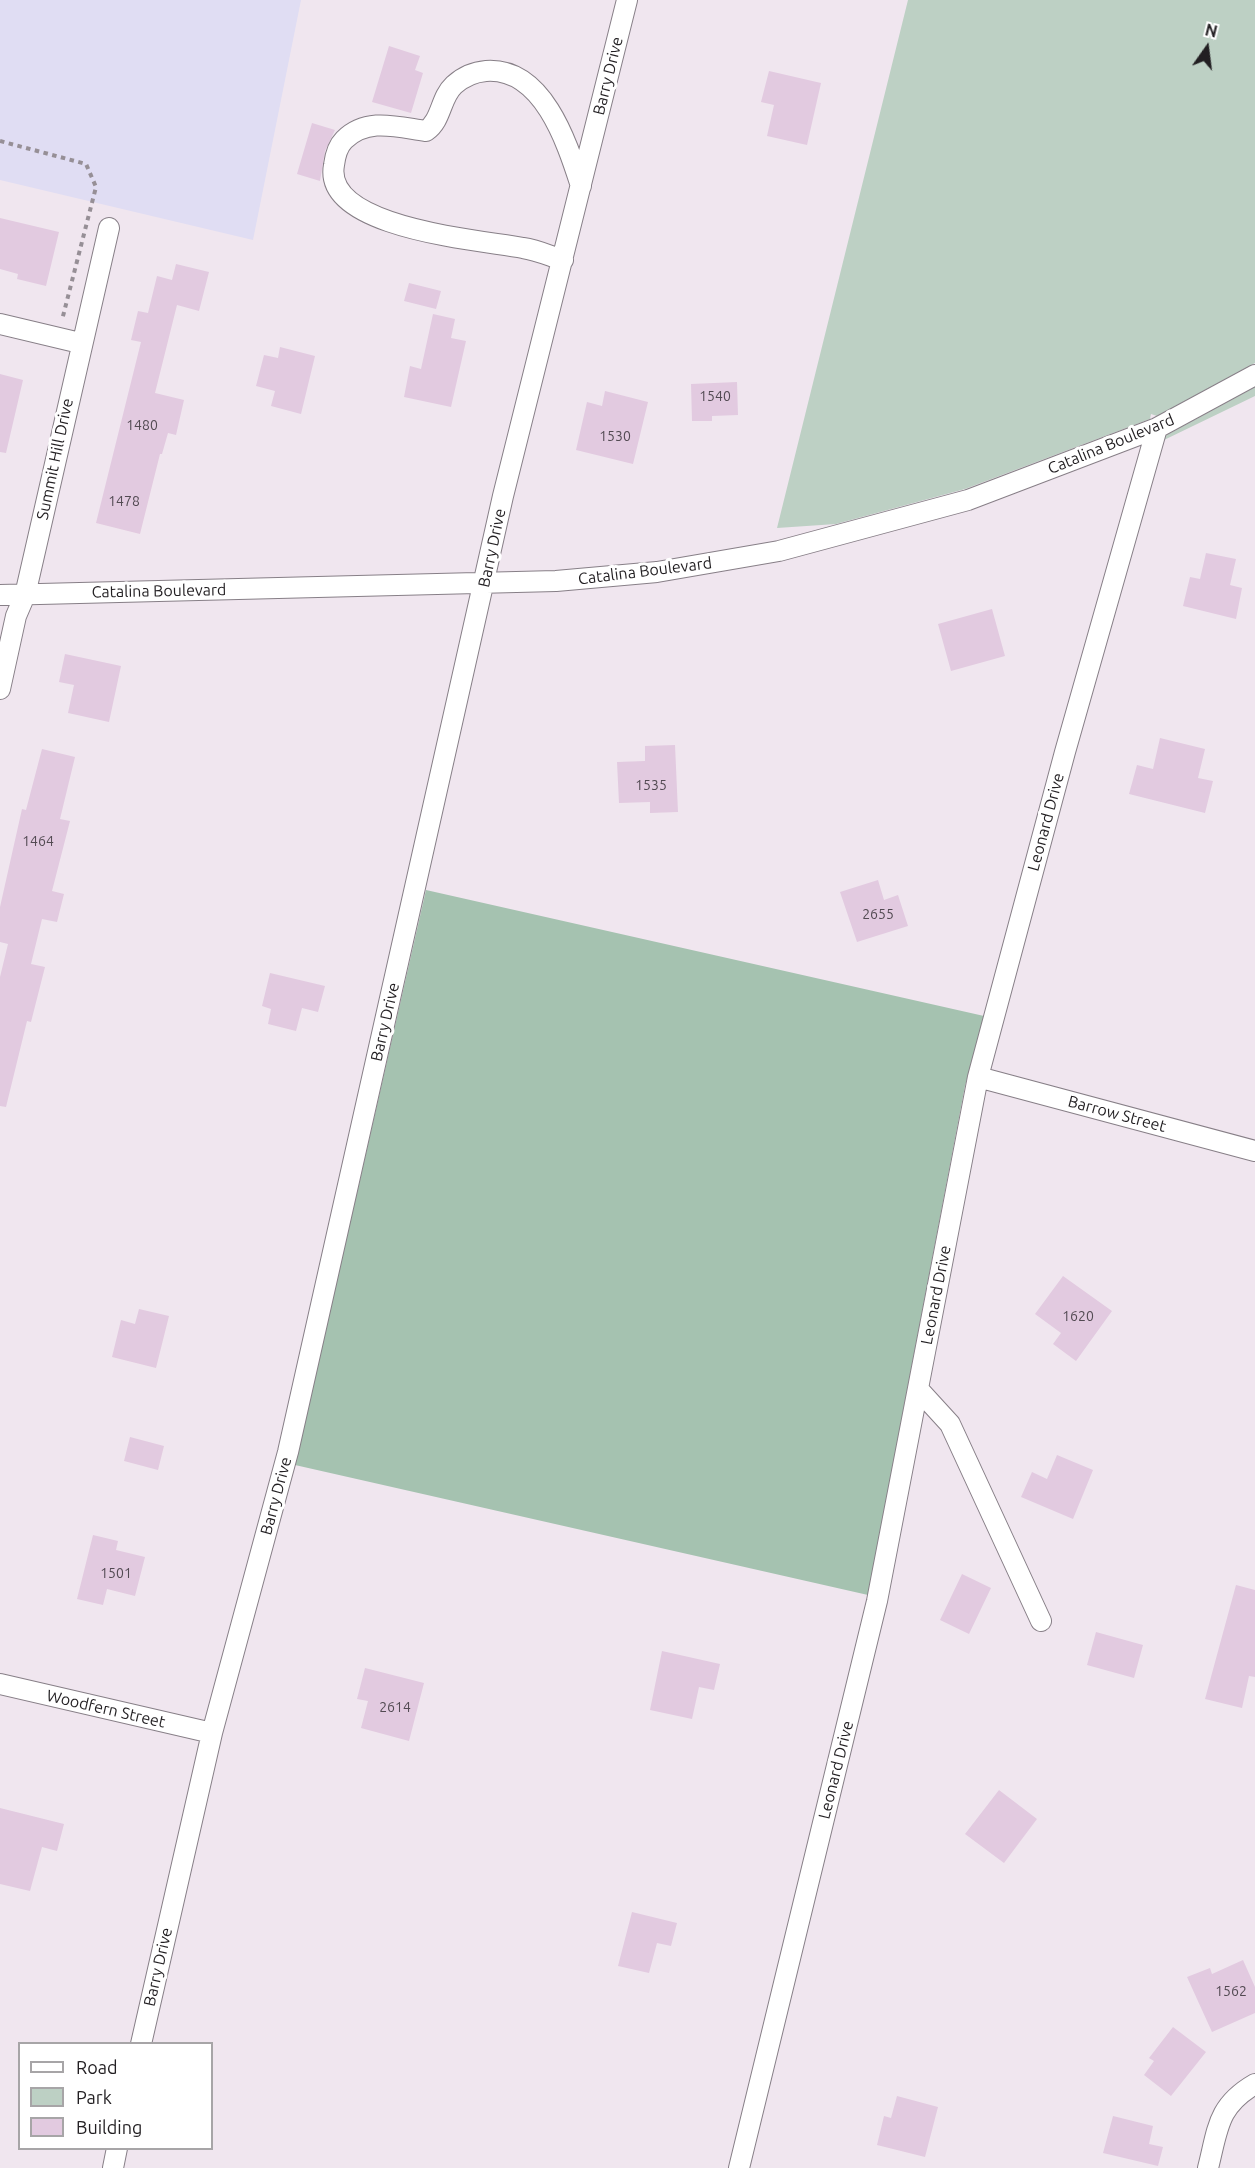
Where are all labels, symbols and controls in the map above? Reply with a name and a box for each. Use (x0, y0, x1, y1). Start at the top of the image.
north arrow (1177, 18, 1237, 78)
text: N (1203, 20, 1219, 41)
street label: Barry Drive (589, 35, 627, 117)
house number: 1540 (699, 388, 731, 404)
street label: Summit Hill Drive (33, 396, 77, 522)
street label: Catalina Boulevard (1045, 410, 1177, 478)
house number: 1480 (126, 417, 158, 433)
house number: 1530 (599, 428, 631, 444)
house number: 1478 (108, 493, 140, 509)
street label: Barry Drive (474, 507, 510, 589)
street label: Catalina Boulevard (577, 553, 713, 589)
street label: Catalina Boulevard (91, 580, 227, 602)
street label: Leonard Drive (1024, 771, 1068, 873)
house number: 1535 (635, 777, 667, 793)
house number: 1464 (22, 833, 54, 849)
house number: 2655 (862, 906, 894, 922)
street label: Barry Drive (367, 981, 403, 1063)
street label: Barrow Street (1066, 1092, 1168, 1136)
street label: Leonard Drive (917, 1244, 955, 1346)
house number: 1620 (1062, 1308, 1094, 1324)
street label: Barry Drive (256, 1455, 296, 1537)
house number: 1501 (100, 1565, 132, 1581)
street label: Woodfern Street (45, 1686, 167, 1732)
house number: 2614 (379, 1699, 411, 1715)
street label: Leonard Drive (815, 1719, 857, 1821)
street label: Barry Drive (140, 1926, 176, 2008)
house number: 1562 (1215, 1983, 1247, 1999)
legend (18, 2042, 213, 2150)
text: Road (76, 2057, 118, 2077)
text: Park (76, 2087, 112, 2107)
text: Building (76, 2117, 142, 2137)

